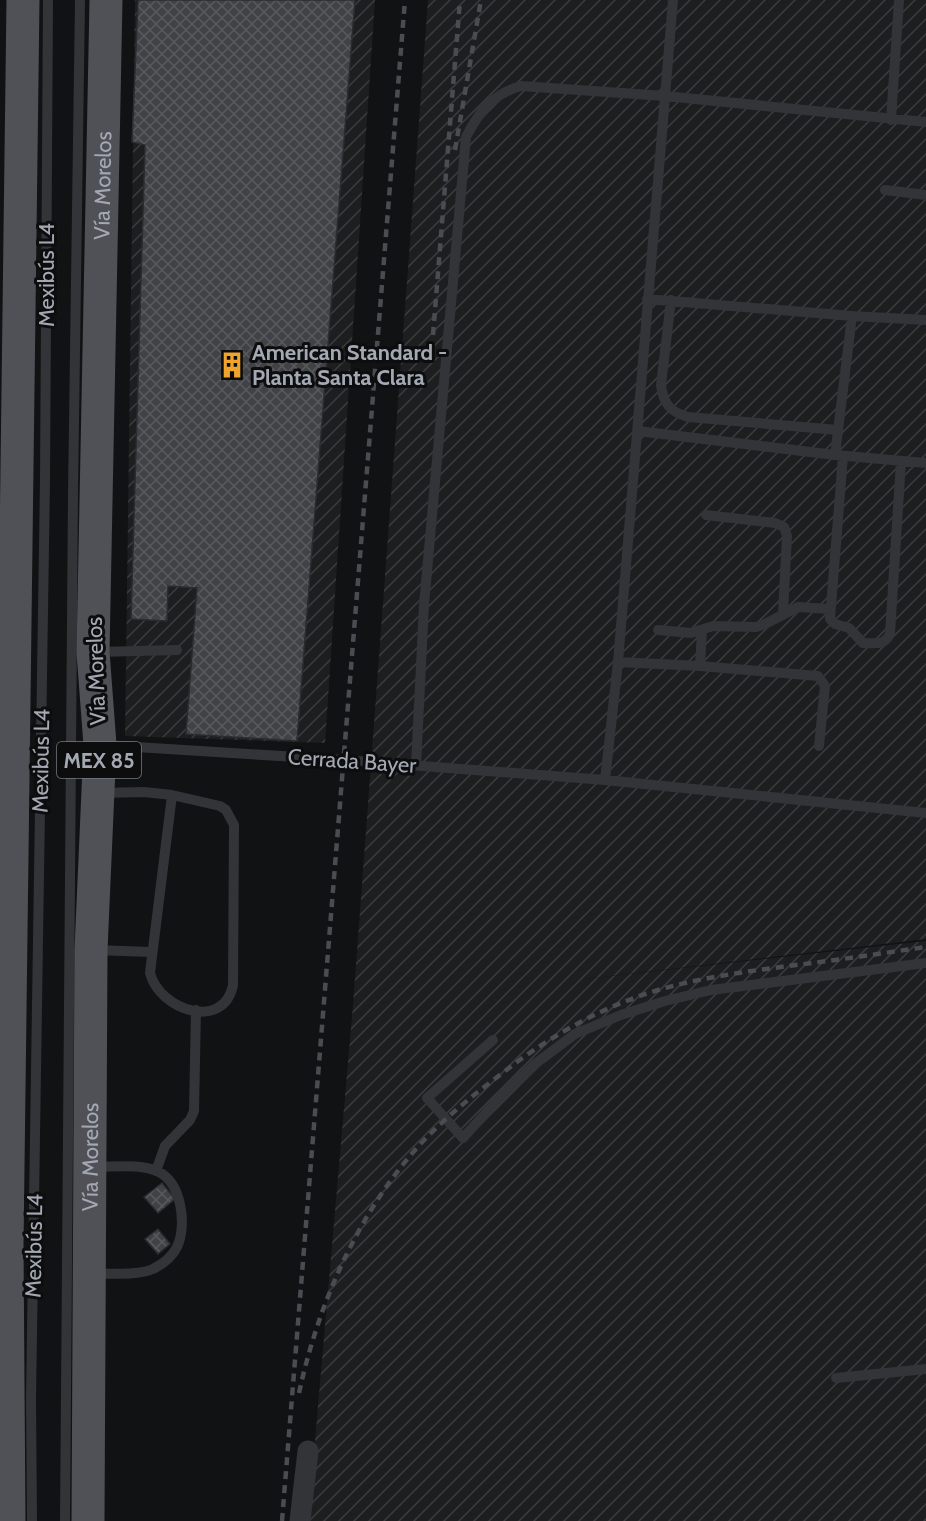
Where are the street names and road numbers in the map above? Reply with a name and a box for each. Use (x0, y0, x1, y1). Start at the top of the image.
street label: Vía Morelos (88, 131, 117, 240)
street label: Mexibús L4 (33, 223, 60, 327)
street label: Vía Morelos (81, 616, 111, 726)
street label: Mexibús L4 (27, 708, 55, 813)
road number: MEX 85 (57, 742, 141, 778)
street label: Cerrada Bayer (287, 743, 417, 779)
street label: Vía Morelos (76, 1103, 104, 1211)
street label: Mexibús L4 (20, 1193, 48, 1298)

